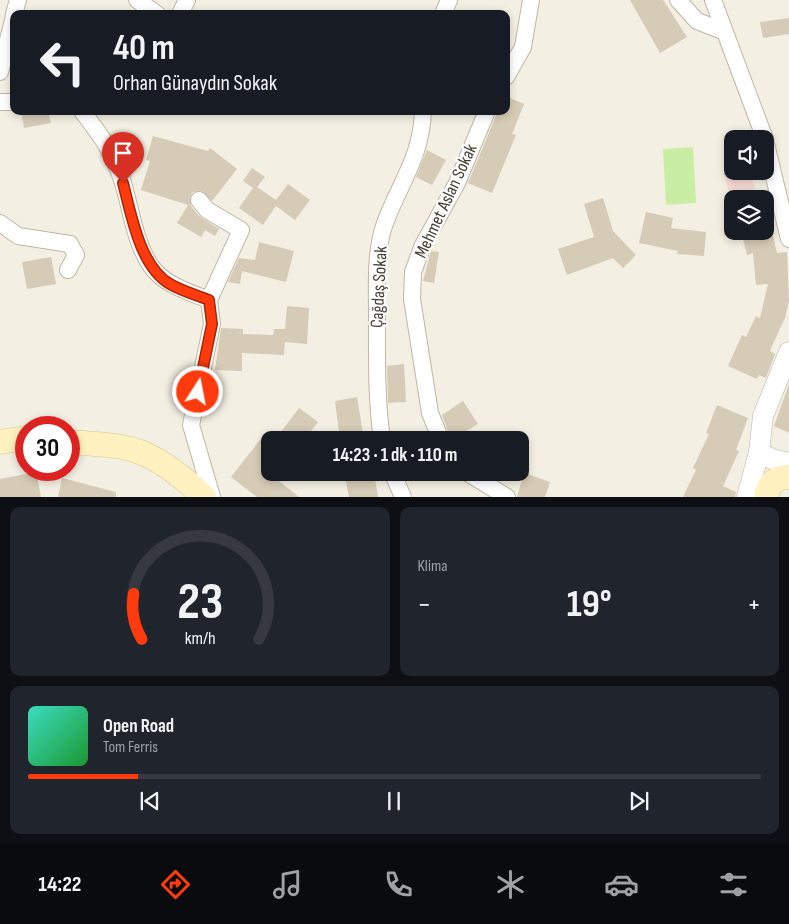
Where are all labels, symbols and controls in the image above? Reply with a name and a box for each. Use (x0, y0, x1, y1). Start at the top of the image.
text: 40 m (113, 27, 175, 70)
icon: left (30, 30, 95, 95)
text: Orhan Günaydın Sokak (113, 70, 277, 97)
map controls (724, 130, 774, 240)
button: sound (724, 130, 774, 180)
pin (102, 132, 144, 183)
icon: arrive (109, 139, 137, 167)
street label: Mehmet Aslan Sokak (410, 140, 482, 261)
button: layers (724, 190, 774, 240)
street label: Çağdaş Sokak (366, 245, 392, 329)
position arrow (171, 365, 223, 417)
speed limit sign: 30 (15, 416, 80, 481)
text: 14:23 · 1 dk · 110 m (333, 444, 457, 467)
text: Klima (418, 557, 448, 576)
text: 23 (177, 571, 223, 634)
text: 19° (567, 582, 612, 627)
text: − (418, 588, 431, 621)
text: + (747, 588, 761, 621)
text: km/h (184, 628, 215, 649)
text: Open Road (103, 715, 174, 738)
text: Tom Ferris (103, 738, 158, 757)
icon: previous (136, 787, 164, 815)
icon: pause (380, 787, 408, 815)
icon: next (625, 787, 653, 815)
icon: directions (158, 867, 193, 902)
icon: music (270, 867, 305, 902)
icon: phone (381, 867, 416, 902)
icon: climate (493, 867, 528, 902)
icon: car (604, 867, 639, 902)
icon: filters (716, 867, 751, 902)
text: 14:22 (38, 871, 82, 898)

